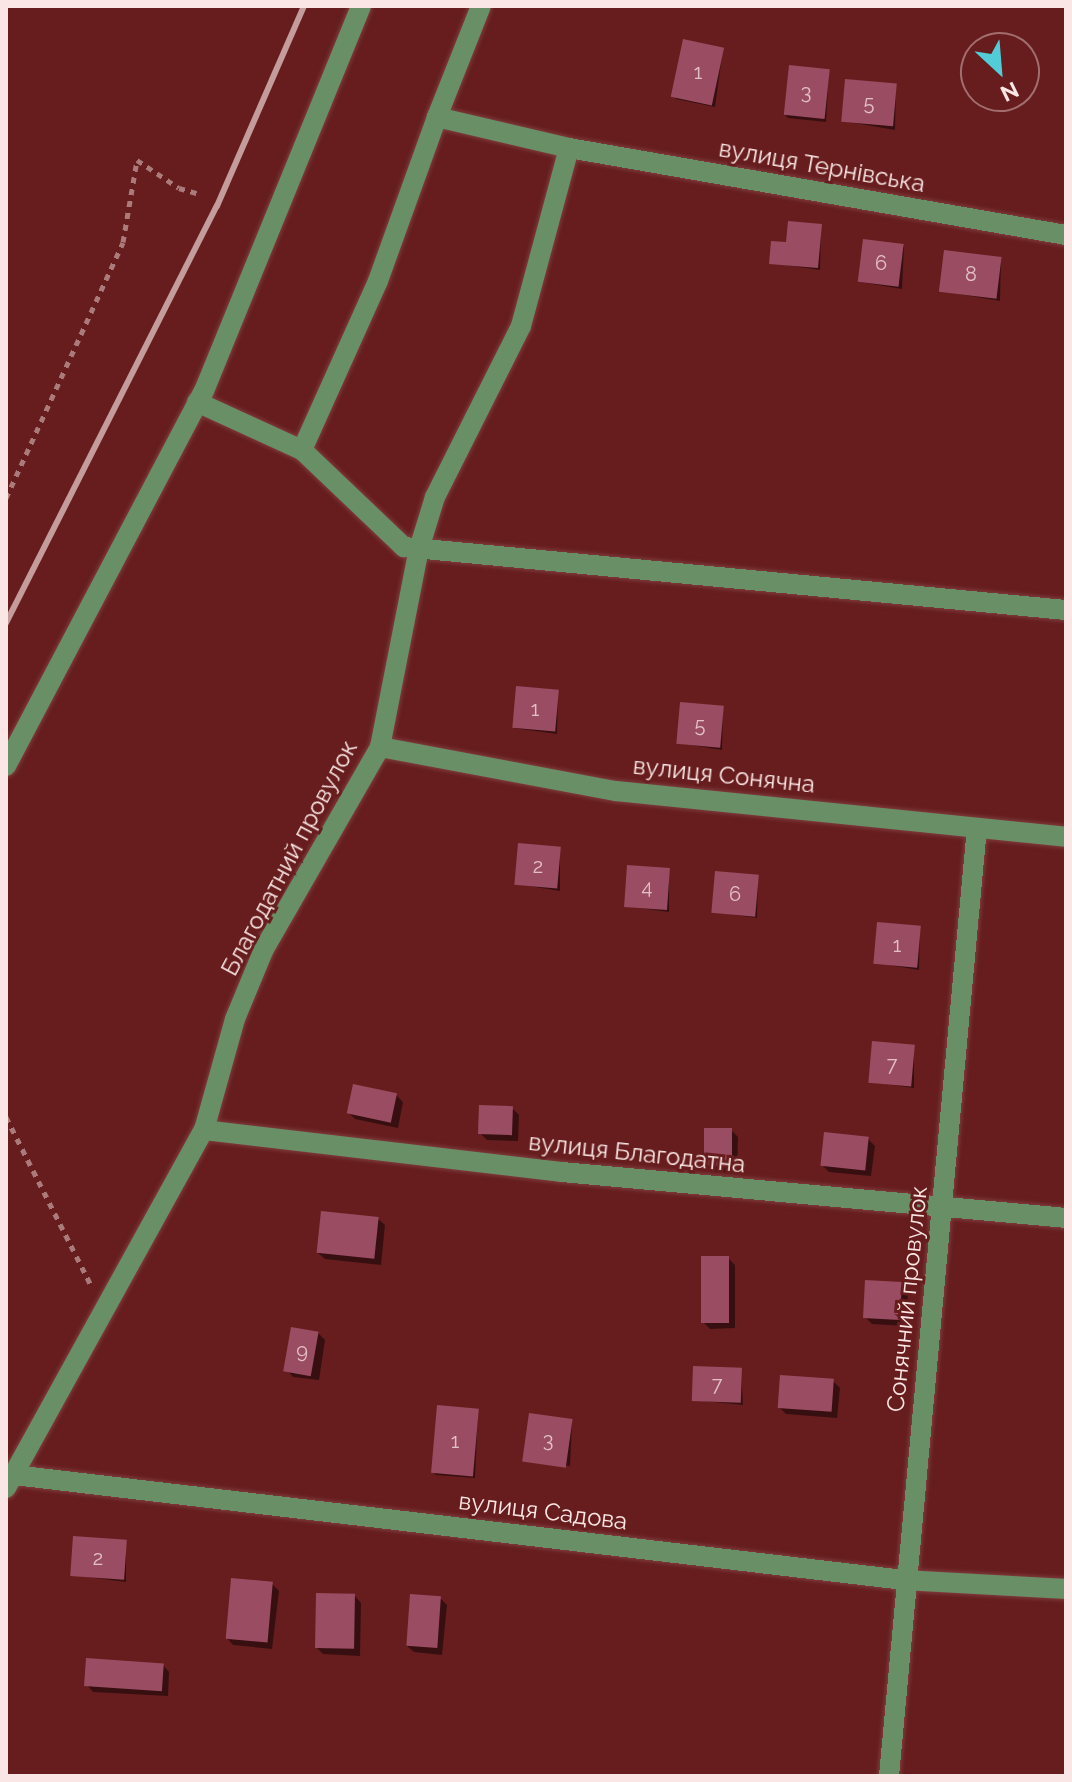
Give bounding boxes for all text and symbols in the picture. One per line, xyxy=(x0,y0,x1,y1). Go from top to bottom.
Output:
north arrow xyxy=(960,32,1040,112)
house number: 1 xyxy=(694,60,702,84)
text: N xyxy=(996,76,1023,107)
house number: 3 xyxy=(801,80,811,104)
house number: 5 xyxy=(864,91,874,115)
street label: вулиця Тернівська xyxy=(716,134,928,198)
house number: 6 xyxy=(875,251,887,275)
house number: 8 xyxy=(965,262,977,286)
house number: 1 xyxy=(531,697,539,721)
house number: 5 xyxy=(695,713,705,737)
street label: Благодатний провулок xyxy=(215,735,363,981)
street label: вулиця Сонячна xyxy=(632,751,816,799)
house number: 2 xyxy=(533,854,543,878)
house number: 4 xyxy=(642,875,652,899)
house number: 6 xyxy=(729,882,741,906)
house number: 1 xyxy=(893,933,901,957)
house number: 7 xyxy=(887,1052,897,1076)
street label: вулиця Благодатна xyxy=(527,1127,747,1179)
street label: Сонячний провулок xyxy=(881,1185,933,1413)
house number: 9 xyxy=(296,1339,308,1363)
house number: 7 xyxy=(712,1372,722,1396)
house number: 3 xyxy=(543,1428,553,1452)
house number: 1 xyxy=(451,1429,459,1453)
street label: вулиця Садова xyxy=(457,1486,629,1536)
house number: 2 xyxy=(93,1546,103,1570)

